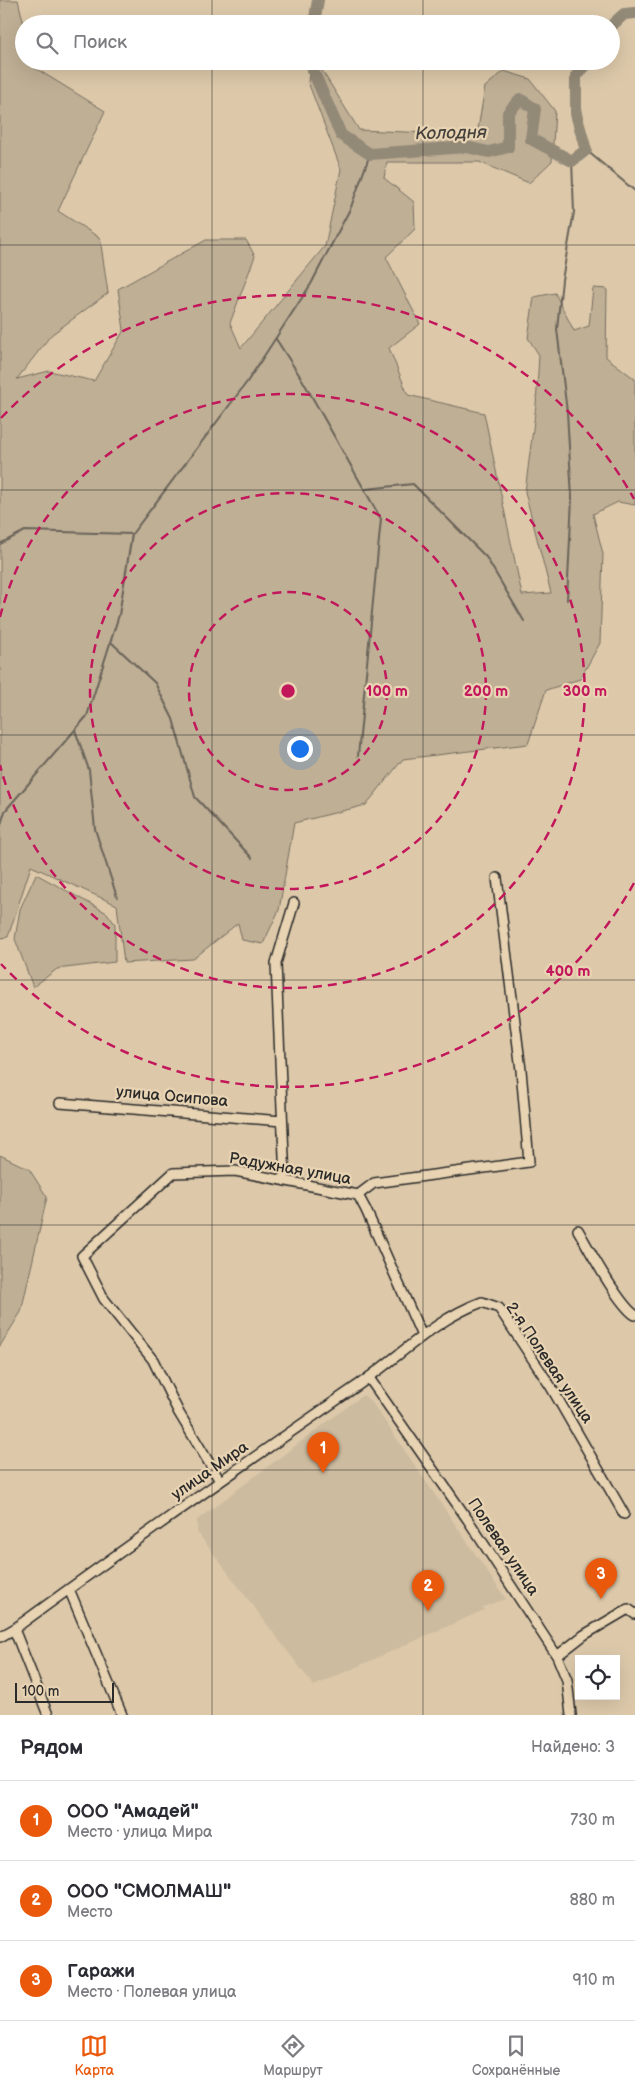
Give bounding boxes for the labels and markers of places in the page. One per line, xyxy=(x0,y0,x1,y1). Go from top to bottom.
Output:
centre of rings xyxy=(279,682,297,700)
pin: 1 xyxy=(307,1432,339,1473)
pin: 3 xyxy=(585,1558,617,1599)
pin: 2 xyxy=(412,1570,444,1611)

